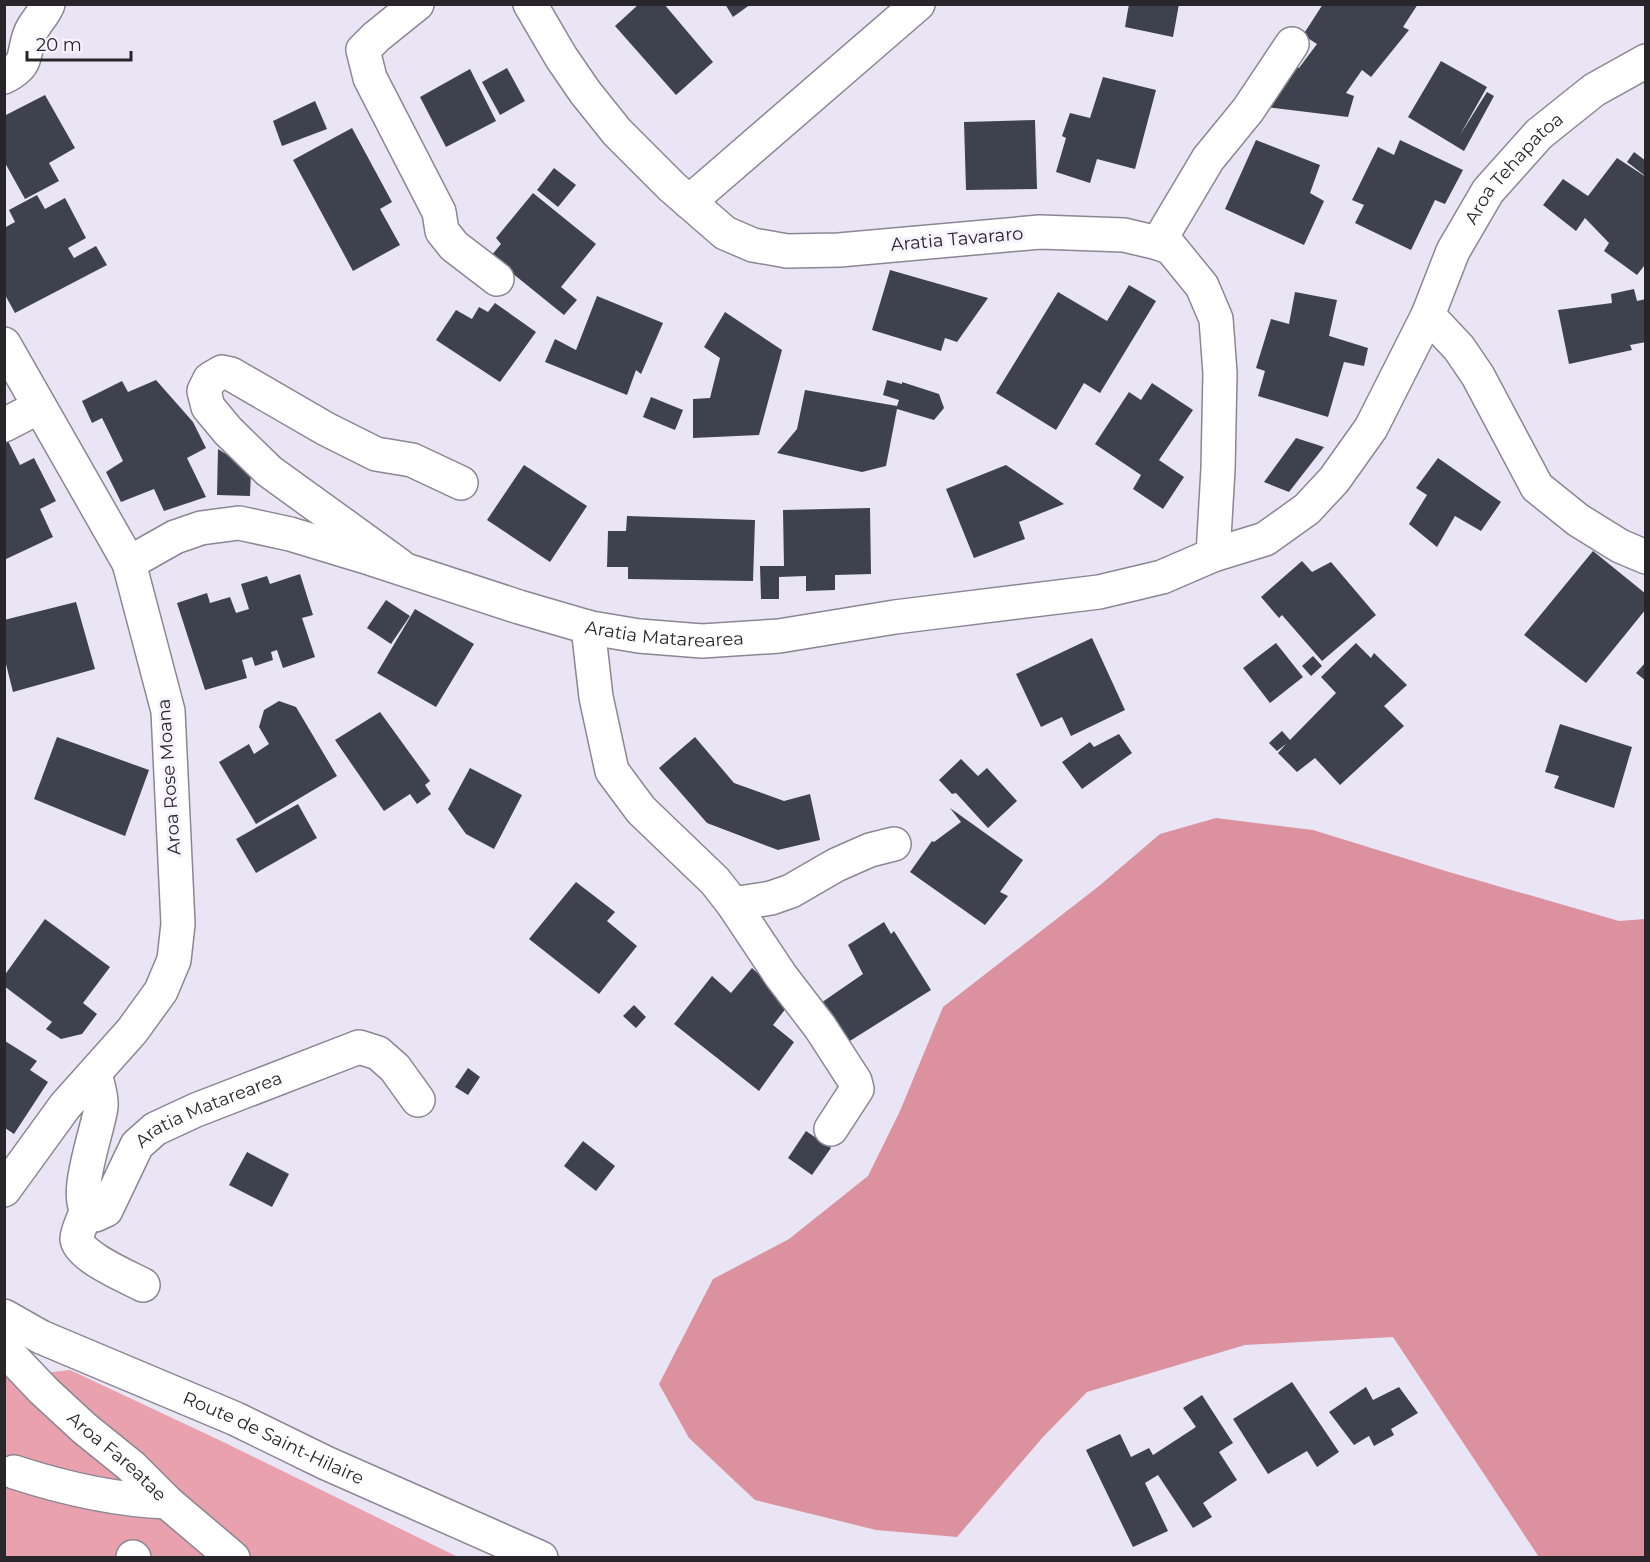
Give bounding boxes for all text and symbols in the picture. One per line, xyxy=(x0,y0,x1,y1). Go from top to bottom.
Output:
scale bar xyxy=(27,24,130,62)
text: 20 m xyxy=(36,34,82,56)
street label: Aroa Tehapatoa xyxy=(1460,108,1568,228)
street label: Aratia Tavararo xyxy=(890,222,1024,256)
street label: Aratia Matarearea xyxy=(583,616,744,652)
street label: Aroa Rose Moana xyxy=(153,698,185,856)
street label: Aratia Matarearea xyxy=(131,1067,285,1152)
street label: Route de Saint-Hilaire xyxy=(179,1387,367,1489)
street label: Aroa Fareatae xyxy=(63,1407,171,1506)

